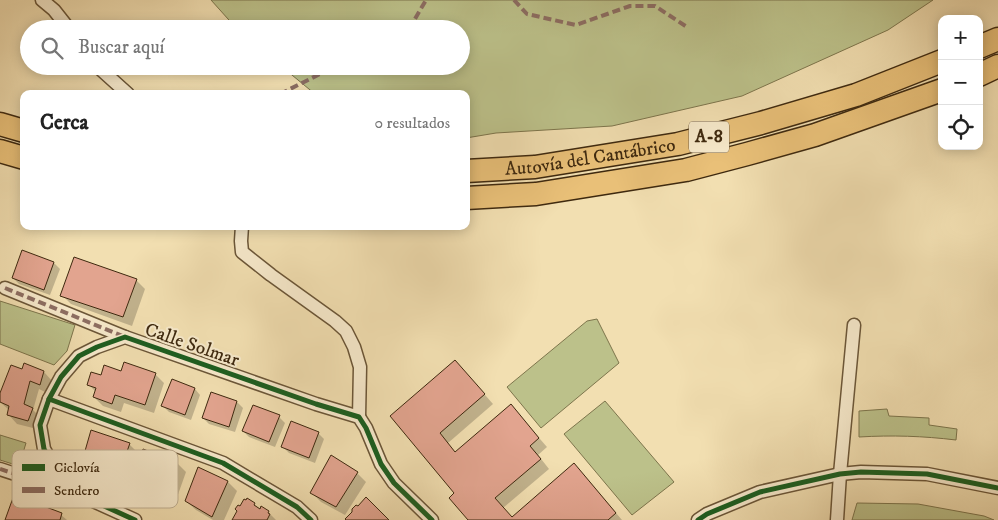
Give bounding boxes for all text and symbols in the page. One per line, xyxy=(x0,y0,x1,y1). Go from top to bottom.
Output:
map controls xyxy=(938,15,983,150)
button: + xyxy=(938,15,983,60)
search box xyxy=(20,20,470,75)
icon: search xyxy=(38,34,66,62)
text: Buscar aquí xyxy=(78,36,164,59)
button: − xyxy=(938,60,983,105)
button: locate xyxy=(938,105,983,150)
text: Cerca xyxy=(40,110,88,136)
text: 0 resultados xyxy=(375,113,450,133)
road number: A-8 xyxy=(689,121,729,152)
street label: Autovía del Cantábrico xyxy=(504,133,677,180)
street label: Calle Solmar xyxy=(142,318,242,372)
legend xyxy=(12,450,178,508)
text: Ciclovía xyxy=(54,459,100,477)
text: Sendero xyxy=(54,482,99,500)

